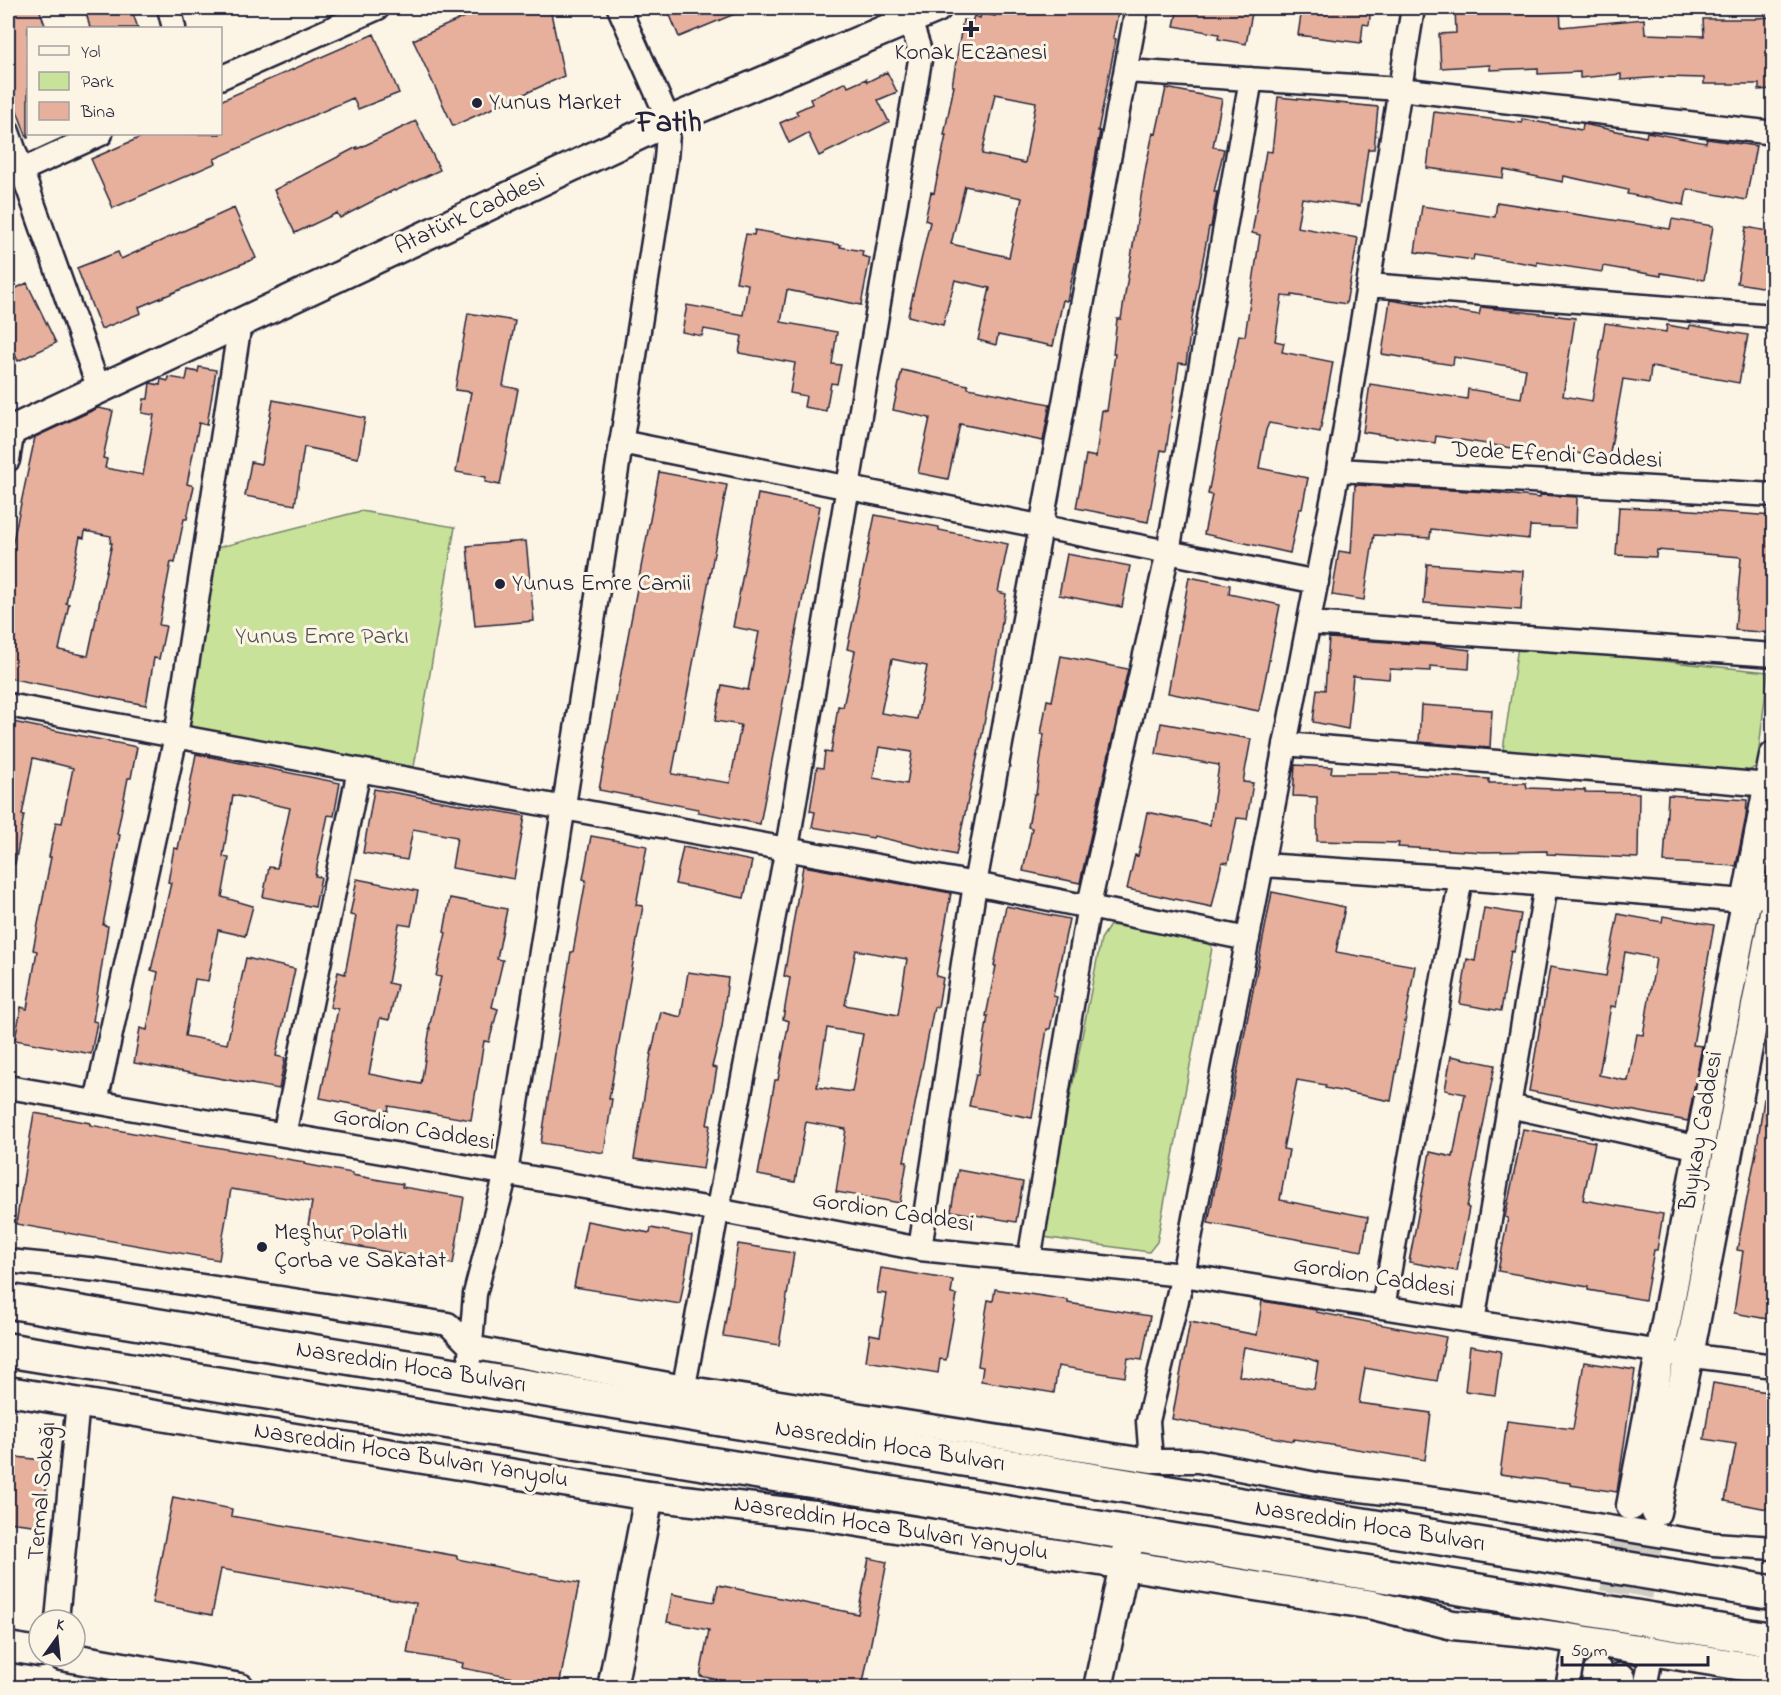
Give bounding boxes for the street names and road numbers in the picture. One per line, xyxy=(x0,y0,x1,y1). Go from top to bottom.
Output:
street label: Atatürk Caddesi xyxy=(389,165,551,265)
street label: Dede Efendi Caddesi xyxy=(1450,433,1663,479)
street label: Bıyıkay Caddesi xyxy=(1671,1049,1734,1215)
street label: Gordion Caddesi xyxy=(330,1099,498,1161)
street label: Gordion Caddesi xyxy=(810,1183,976,1243)
street label: Gordion Caddesi xyxy=(1291,1248,1457,1308)
street label: Nasreddin Hoca Bulvarı xyxy=(293,1333,529,1403)
street label: Nasreddin Hoca Bulvarı xyxy=(772,1412,1008,1482)
street label: Nasreddin Hoca Bulvarı Yanyolu xyxy=(251,1414,571,1499)
street label: Termal Sokağı xyxy=(19,1420,67,1562)
street label: Nasreddin Hoca Bulvarı Yanyolu xyxy=(731,1487,1051,1572)
street label: Nasreddin Hoca Bulvarı xyxy=(1252,1492,1488,1562)

